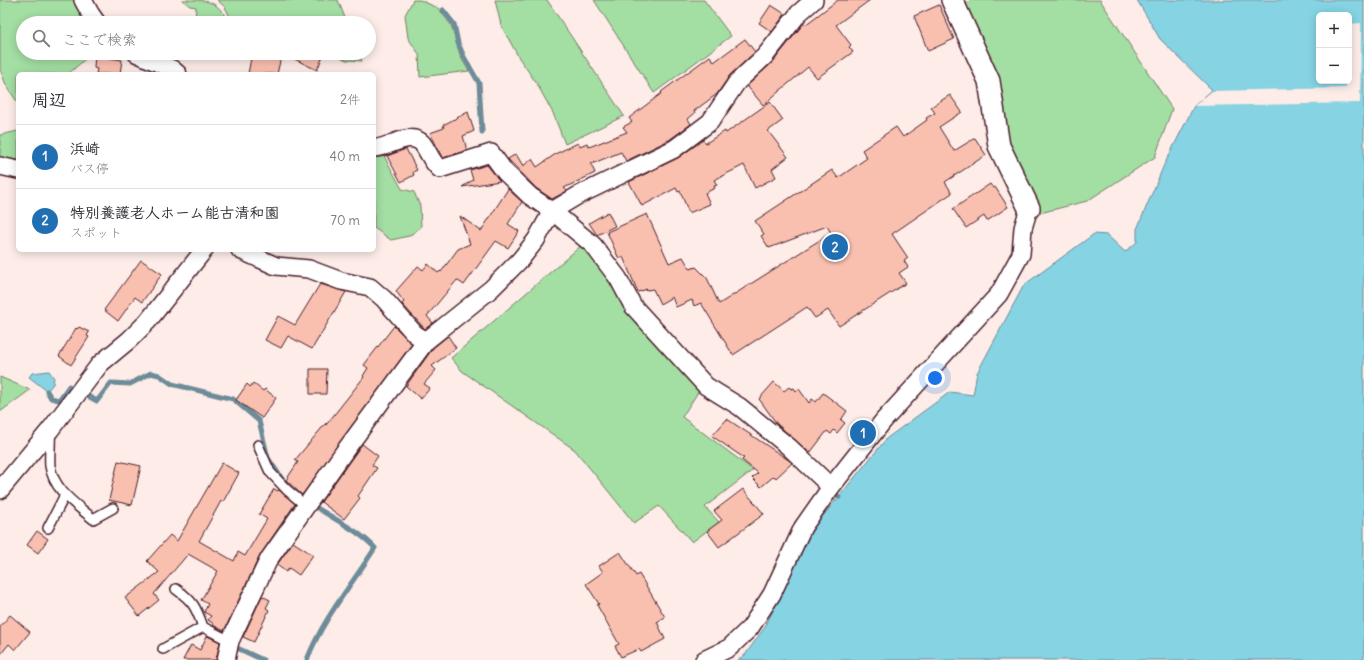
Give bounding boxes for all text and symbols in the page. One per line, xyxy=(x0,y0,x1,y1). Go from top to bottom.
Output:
map controls xyxy=(1316,12,1352,84)
button: + xyxy=(1316,12,1352,48)
search box xyxy=(16,16,376,60)
icon: search xyxy=(30,27,52,49)
text: ここで検索 xyxy=(62,30,137,49)
button: − xyxy=(1316,48,1352,84)
text: 周辺 xyxy=(32,89,66,111)
text: 2件 xyxy=(340,91,360,108)
text: 浜崎 xyxy=(70,139,100,158)
text: 1 xyxy=(42,148,48,165)
text: 40 m xyxy=(329,148,360,165)
text: バス停 xyxy=(70,160,109,177)
text: 特別養護老人ホーム能古清和園 xyxy=(70,203,279,222)
text: 2 xyxy=(41,212,49,229)
text: 70 m xyxy=(331,212,360,229)
text: スポット xyxy=(70,224,122,241)
pin: 2 xyxy=(822,232,848,262)
your location xyxy=(925,368,945,388)
pin: 1 xyxy=(850,418,876,448)

